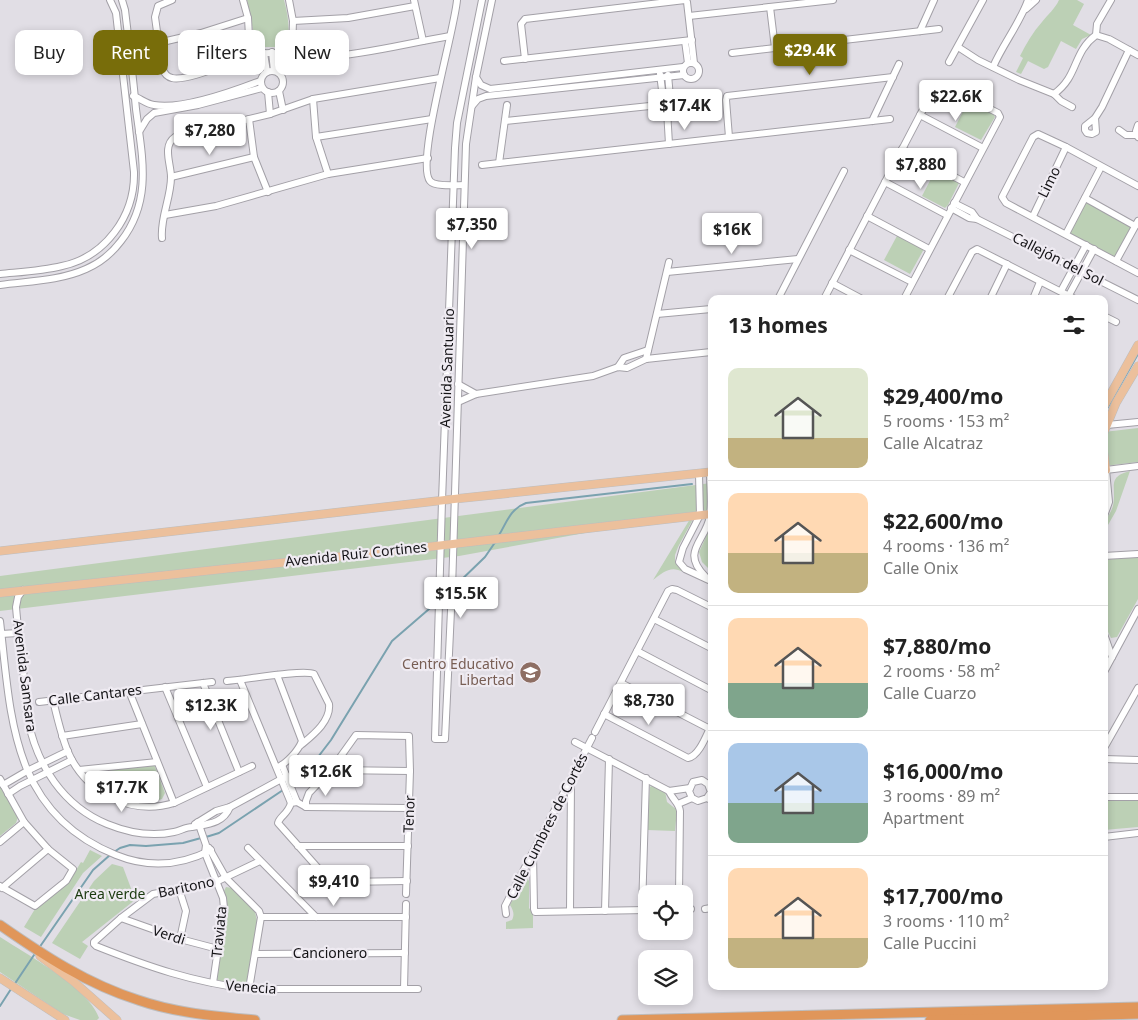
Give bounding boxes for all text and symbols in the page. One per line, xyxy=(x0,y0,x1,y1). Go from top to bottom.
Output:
chip: Buy xyxy=(15,30,83,75)
chip: Rent xyxy=(93,30,168,75)
chip: Filters xyxy=(178,30,265,75)
chip: New xyxy=(275,30,349,75)
pin: $29.4K xyxy=(769,34,851,76)
text: $29.4K xyxy=(784,39,836,61)
pin: $22.6K xyxy=(915,80,997,122)
text: $22.6K xyxy=(930,85,982,107)
pin: $17.4K xyxy=(644,88,726,131)
text: $17.4K xyxy=(659,94,711,116)
pin: $7,280 xyxy=(169,114,251,156)
text: $7,280 xyxy=(185,119,235,141)
pin: $7,880 xyxy=(880,148,962,190)
text: $7,880 xyxy=(896,153,946,175)
street label: Limo xyxy=(1033,163,1064,201)
pin: $7,350 xyxy=(431,208,513,250)
pin: $16K xyxy=(702,212,762,255)
text: $7,350 xyxy=(447,213,497,235)
text: $16K xyxy=(713,218,751,240)
street label: Callejón del Sol xyxy=(1009,227,1107,290)
street label: Avenida Santuario xyxy=(435,308,458,428)
text: 13 homes xyxy=(728,311,828,339)
icon: filters xyxy=(1060,311,1088,339)
text: $29,400/mo xyxy=(883,382,1003,410)
icon: home xyxy=(768,388,828,448)
text: 5 rooms · 153 m² xyxy=(883,410,1009,432)
text: Calle Alcatraz xyxy=(883,432,983,454)
text: $22,600/mo xyxy=(883,507,1003,535)
icon: home xyxy=(768,513,828,573)
text: 4 rooms · 136 m² xyxy=(883,535,1009,557)
street label: Avenida Ruiz Cortines xyxy=(284,537,428,570)
text: Calle Onix xyxy=(883,557,959,579)
pin: $15.5K xyxy=(420,576,502,619)
text: $15.5K xyxy=(435,582,487,604)
street label: Avenida Samsara xyxy=(9,619,42,733)
text: $7,880/mo xyxy=(883,632,991,660)
icon: home xyxy=(768,638,828,698)
place label: Centro Educativo Libertad xyxy=(402,654,514,689)
school or university icon: Centro Educativo Libertad xyxy=(518,660,542,684)
text: 2 rooms · 58 m² xyxy=(883,660,1000,682)
street label: Calle Cantares xyxy=(47,679,143,710)
text: Calle Cuarzo xyxy=(883,682,976,704)
pin: $8,730 xyxy=(608,684,690,726)
pin: $12.3K xyxy=(170,688,252,731)
text: $8,730 xyxy=(624,689,674,711)
text: $12.3K xyxy=(185,694,237,716)
street label: Calle Cumbres de Cortés xyxy=(501,749,592,902)
pin: $12.6K xyxy=(285,754,367,797)
text: $16,000/mo xyxy=(883,757,1003,785)
text: $12.6K xyxy=(300,760,352,782)
icon: home xyxy=(768,763,828,823)
pin: $17.7K xyxy=(81,770,163,813)
text: $17.7K xyxy=(96,776,148,798)
text: 3 rooms · 89 m² xyxy=(883,785,1000,807)
street label: Tenor xyxy=(398,795,419,833)
text: Apartment xyxy=(883,807,964,829)
pin: $9,410 xyxy=(293,864,375,907)
text: $9,410 xyxy=(309,870,359,892)
street label: Baritono xyxy=(156,871,216,902)
text: $17,700/mo xyxy=(883,882,1003,910)
park label: Area verde xyxy=(75,884,146,903)
map controls xyxy=(638,885,693,1005)
button: locate xyxy=(638,885,693,940)
icon: home xyxy=(768,888,828,948)
street label: Traviata xyxy=(206,905,231,959)
text: 3 rooms · 110 m² xyxy=(883,910,1009,932)
street label: Verdi xyxy=(150,920,188,949)
text: Calle Puccini xyxy=(883,932,977,954)
street label: Cancionero xyxy=(293,943,367,962)
button: layers xyxy=(638,950,693,1005)
street label: Venecia xyxy=(225,975,277,998)

